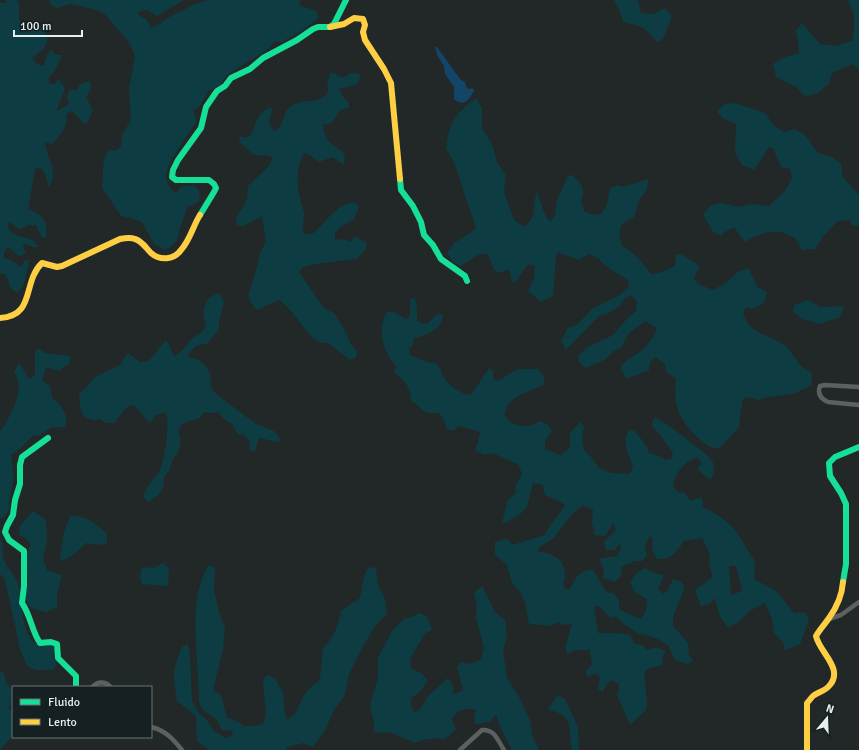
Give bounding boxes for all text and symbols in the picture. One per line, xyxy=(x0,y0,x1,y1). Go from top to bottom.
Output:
scale bar xyxy=(14,12,82,38)
text: 100 m xyxy=(20,19,52,34)
legend xyxy=(12,686,152,738)
text: Fluido xyxy=(48,695,80,710)
north arrow xyxy=(807,698,847,738)
text: N xyxy=(824,702,836,716)
text: Lento xyxy=(48,715,77,730)

